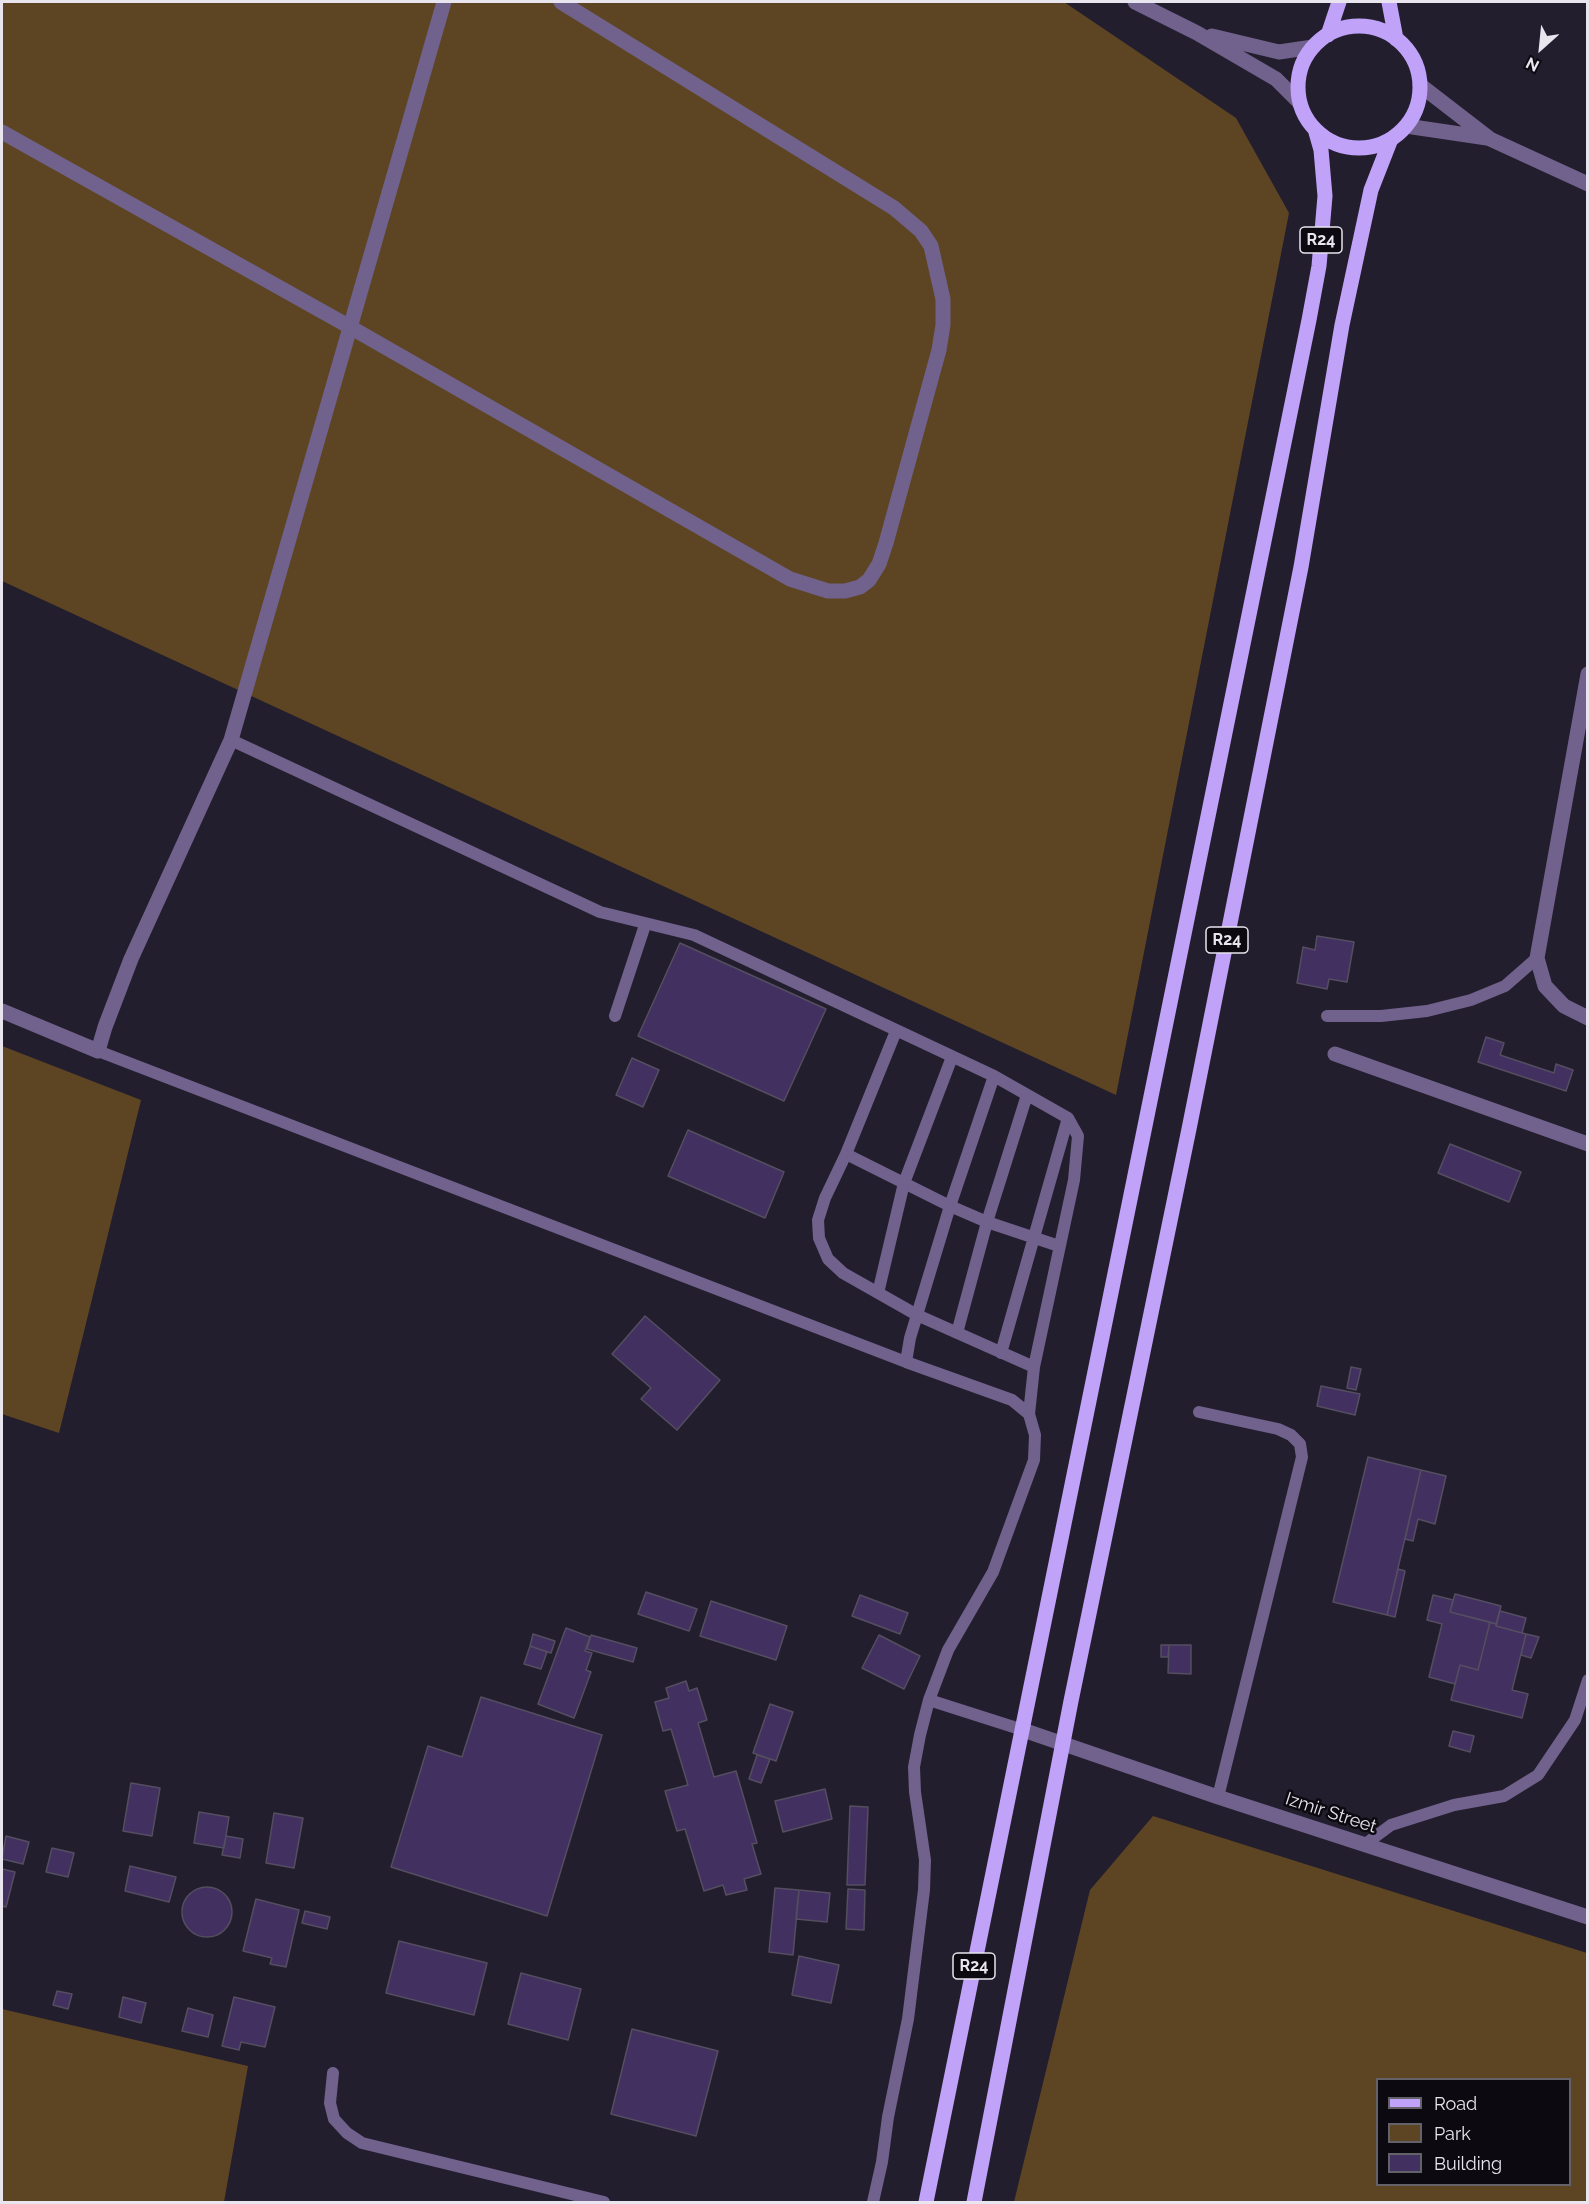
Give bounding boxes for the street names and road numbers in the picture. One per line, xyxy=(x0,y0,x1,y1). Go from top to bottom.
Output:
road number: R24 xyxy=(1300,227,1342,253)
road number: R24 xyxy=(1206,927,1248,953)
street label: Izmir Street xyxy=(1283,1788,1379,1838)
road number: R24 xyxy=(953,1953,995,1979)

